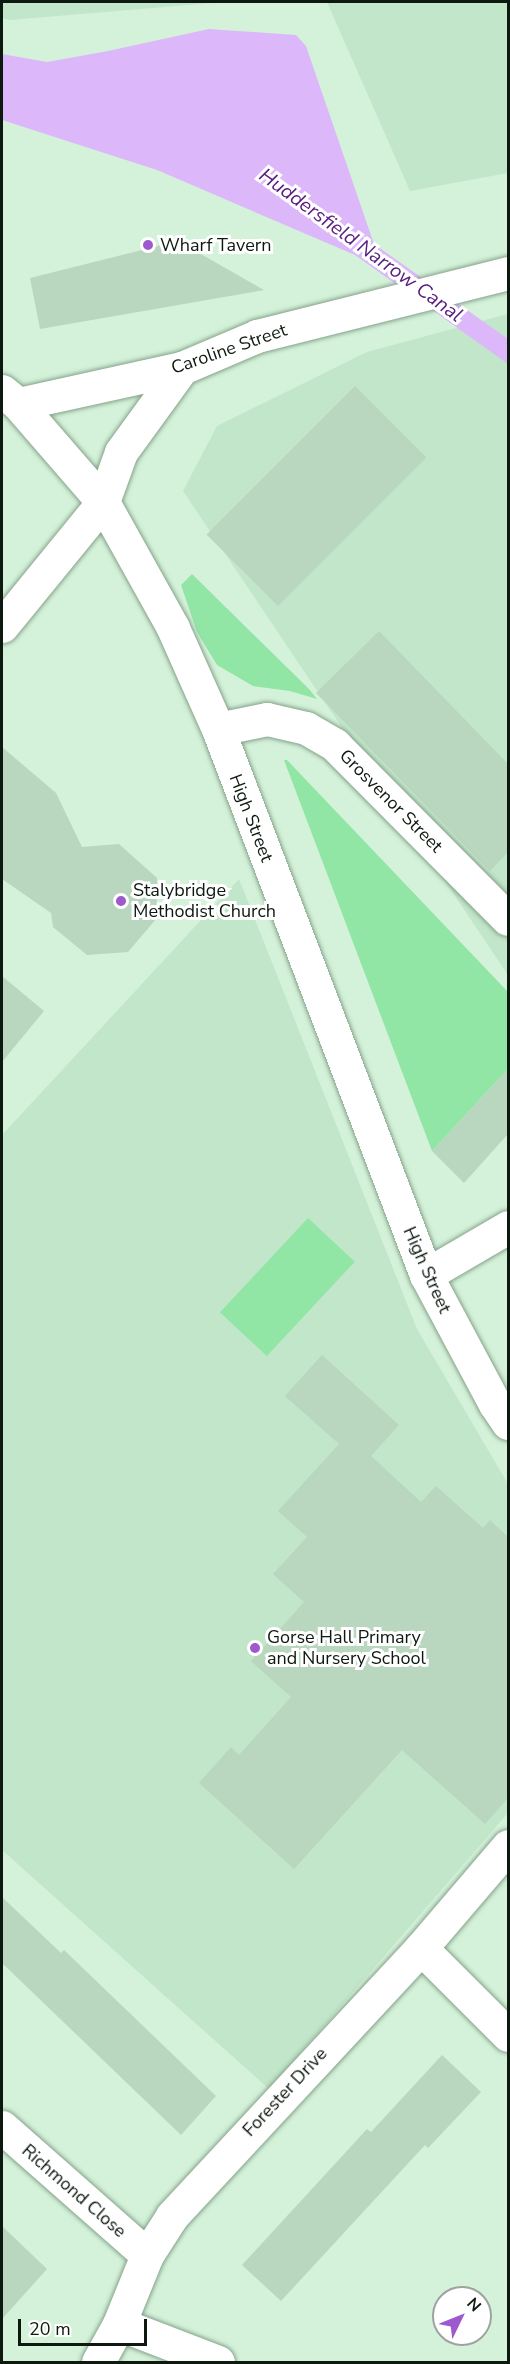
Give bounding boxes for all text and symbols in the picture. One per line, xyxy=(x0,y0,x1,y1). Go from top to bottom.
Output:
water label: Huddersfield Narrow Canal xyxy=(255,163,467,327)
place label: Wharf Tavern xyxy=(160,234,271,256)
marker: Wharf Tavern xyxy=(141,238,155,252)
street label: Caroline Street xyxy=(168,319,290,379)
street label: Grosvenor Street xyxy=(335,745,447,857)
street label: High Street xyxy=(224,771,278,865)
place label: Stalybridge Methodist Church xyxy=(133,880,276,922)
marker: Stalybridge Methodist Church xyxy=(114,894,128,908)
street label: High Street xyxy=(398,1223,456,1317)
place label: Gorse Hall Primary and Nursery School xyxy=(267,1627,426,1670)
marker: Gorse Hall Primary and Nursery School xyxy=(248,1641,262,1655)
street label: Forester Drive xyxy=(238,2043,332,2141)
street label: Richmond Close xyxy=(17,2140,131,2242)
north arrow xyxy=(432,2286,492,2346)
text: N xyxy=(462,2293,486,2317)
scale bar xyxy=(21,2307,150,2345)
text: 20 m xyxy=(29,2317,71,2341)

